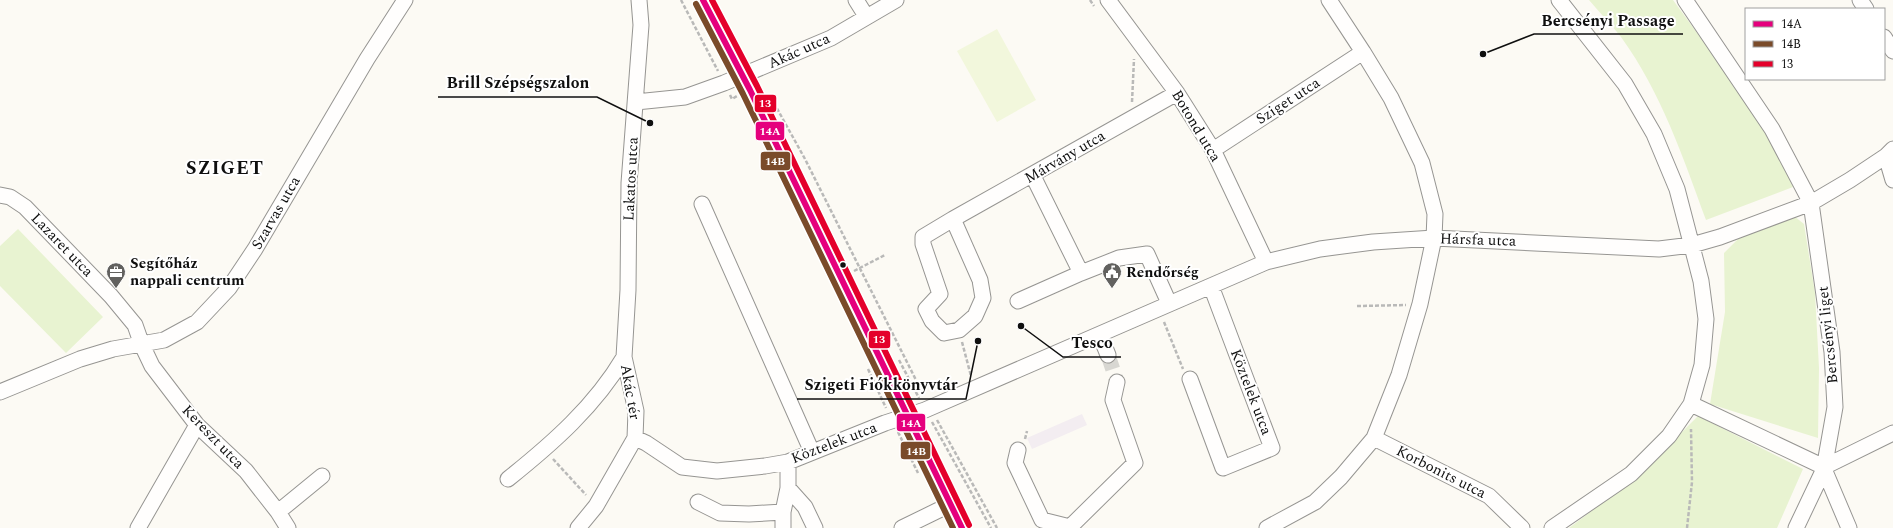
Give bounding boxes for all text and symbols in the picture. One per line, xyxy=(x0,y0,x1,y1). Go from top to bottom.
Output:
callout: Bercsényi Passage xyxy=(1534,6,1683,34)
legend xyxy=(1745,8,1885,80)
text: Bercsényi Passage xyxy=(1541,9,1675,33)
text: 14A xyxy=(1781,15,1802,34)
street label: Akác utca xyxy=(764,27,834,75)
text: 14B xyxy=(1781,35,1801,54)
text: 13 xyxy=(1781,55,1793,74)
callout: Brill Szépségszalon xyxy=(438,69,597,97)
text: Brill Szépségszalon xyxy=(447,71,590,95)
street label: Sziget utca xyxy=(1251,71,1325,130)
street label: Botond utca xyxy=(1165,86,1227,167)
line badge: 13 xyxy=(754,94,777,113)
text: 13 xyxy=(759,95,771,112)
line badge: 14A xyxy=(755,121,785,141)
text: 14A xyxy=(760,123,781,140)
street label: Márvány utca xyxy=(1020,124,1110,189)
street label: Lakatos utca xyxy=(617,136,645,222)
line badge: 14B xyxy=(760,151,791,171)
text: 14B xyxy=(765,153,785,170)
district label: SZIGET xyxy=(186,154,264,183)
street label: Szarvas utca xyxy=(246,171,307,254)
street label: Lazaret utca xyxy=(25,208,99,283)
street label: Hársfa utca xyxy=(1439,227,1517,253)
place label: Segítőház nappali centrum xyxy=(130,252,245,292)
unlabelled marker xyxy=(838,260,848,270)
office icon: Segítőház nappali centrum xyxy=(105,261,127,289)
public building icon: Rendőrség xyxy=(1101,261,1123,289)
place label: Rendőrség xyxy=(1126,261,1199,284)
street label: Bercsényi liget xyxy=(1811,285,1845,385)
callout: Tesco xyxy=(1063,329,1121,357)
line badge: 13 xyxy=(868,330,891,349)
text: 13 xyxy=(873,331,885,348)
text: Tesco xyxy=(1071,331,1113,355)
street label: Köztelek utca xyxy=(1224,346,1278,439)
street label: Akác tér xyxy=(614,362,646,422)
callout: Szigeti Fiókkönyvtár xyxy=(797,371,966,399)
text: Szigeti Fiókkönyvtár xyxy=(804,373,958,397)
street label: Kereszt utca xyxy=(176,400,250,475)
line badge: 14A xyxy=(896,413,926,432)
text: 14A xyxy=(901,415,922,432)
street label: Köztelek utca xyxy=(788,416,881,470)
street label: Korbonits utca xyxy=(1392,439,1491,505)
line badge: 14B xyxy=(900,441,931,460)
text: 14B xyxy=(906,443,926,460)

